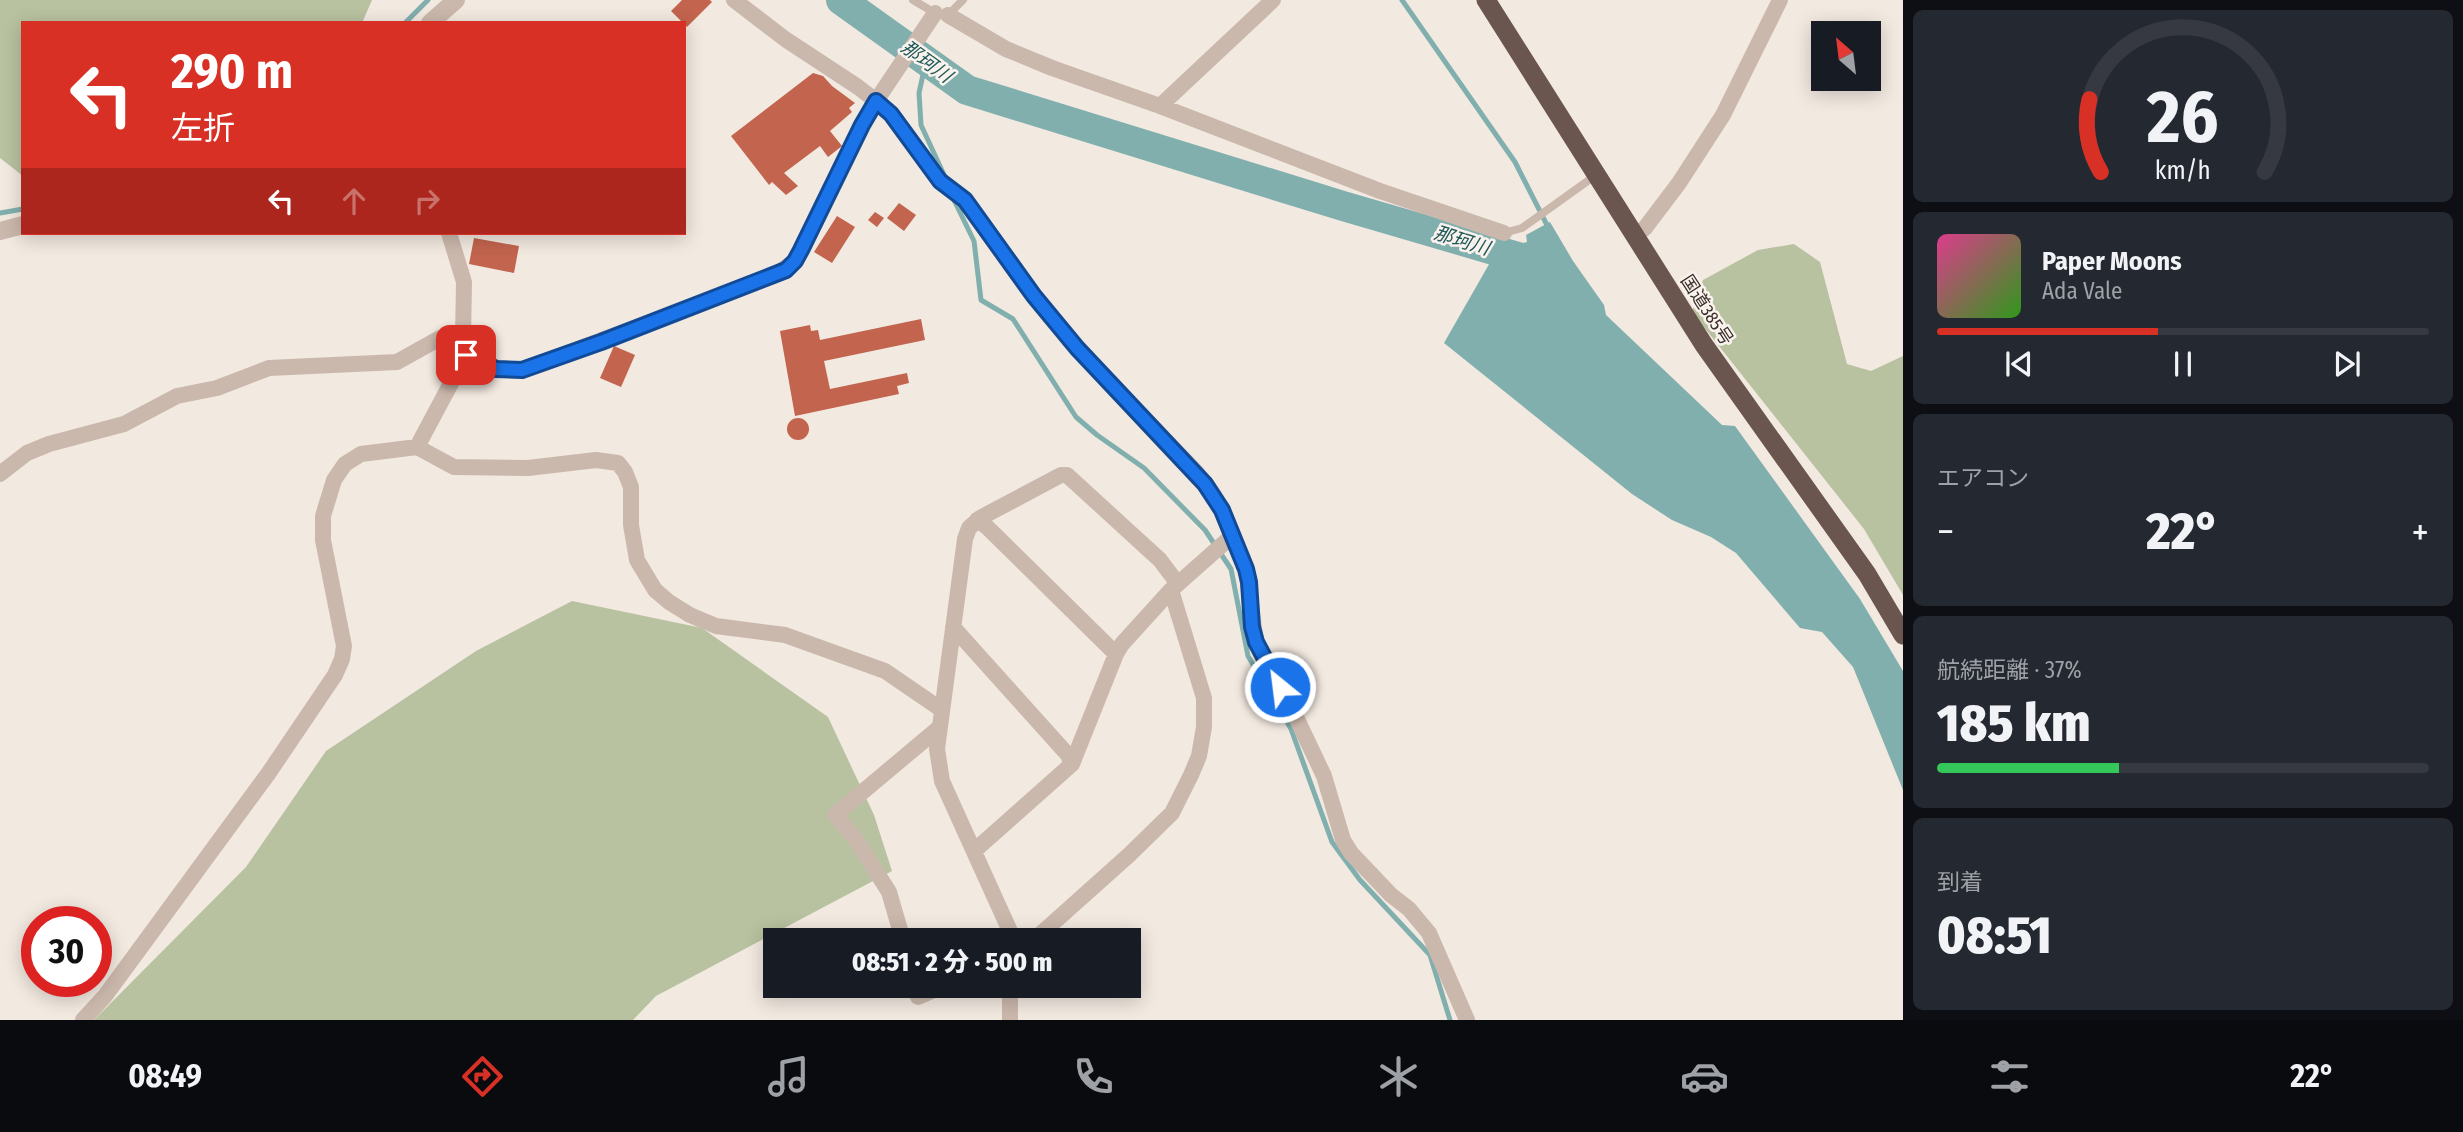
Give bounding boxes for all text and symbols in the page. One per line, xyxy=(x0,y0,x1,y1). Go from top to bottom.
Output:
north arrow xyxy=(1811,21,1881,91)
map controls xyxy=(1811,21,1881,91)
water label: 那珂川 xyxy=(897,35,958,89)
text: 290 m xyxy=(171,42,293,101)
icon: left xyxy=(56,49,147,140)
text: 26 xyxy=(2146,74,2219,161)
text: 左折 xyxy=(171,109,235,147)
text: km/h xyxy=(2155,156,2211,186)
icon: left xyxy=(262,182,300,220)
icon: ahead xyxy=(335,182,373,220)
icon: right xyxy=(408,182,446,220)
water label: 那珂川 xyxy=(1431,221,1494,260)
text: Paper Moons xyxy=(2042,246,2182,277)
street label: 国道385号 xyxy=(1676,271,1738,349)
text: Ada Vale xyxy=(2042,277,2122,305)
pin xyxy=(436,325,496,385)
icon: arrive xyxy=(447,336,485,374)
icon: previous xyxy=(2000,345,2038,383)
icon: pause xyxy=(2164,345,2202,383)
icon: next xyxy=(2328,345,2366,383)
text: エアコン xyxy=(1937,464,2029,492)
text: 22° xyxy=(2146,500,2220,563)
text: − xyxy=(1937,509,1954,555)
text: + xyxy=(2412,509,2429,555)
position arrow xyxy=(1243,650,1317,724)
text: 航続距離 · 37% xyxy=(1937,656,2082,684)
text: 185 km xyxy=(1937,692,2091,755)
text: 到着 xyxy=(1937,868,1983,896)
text: 08:51 xyxy=(1937,904,2052,967)
speed limit sign: 30 xyxy=(21,906,112,997)
text: 08:51 · 2 分 · 500 m xyxy=(852,947,1052,978)
icon: directions xyxy=(458,1052,507,1101)
icon: music xyxy=(764,1052,813,1101)
icon: phone xyxy=(1069,1052,1118,1101)
icon: climate xyxy=(1374,1052,1423,1101)
icon: car xyxy=(1680,1052,1729,1101)
icon: filters xyxy=(1985,1052,2034,1101)
text: 08:49 xyxy=(128,1057,202,1095)
text: 22° xyxy=(2290,1057,2335,1095)

